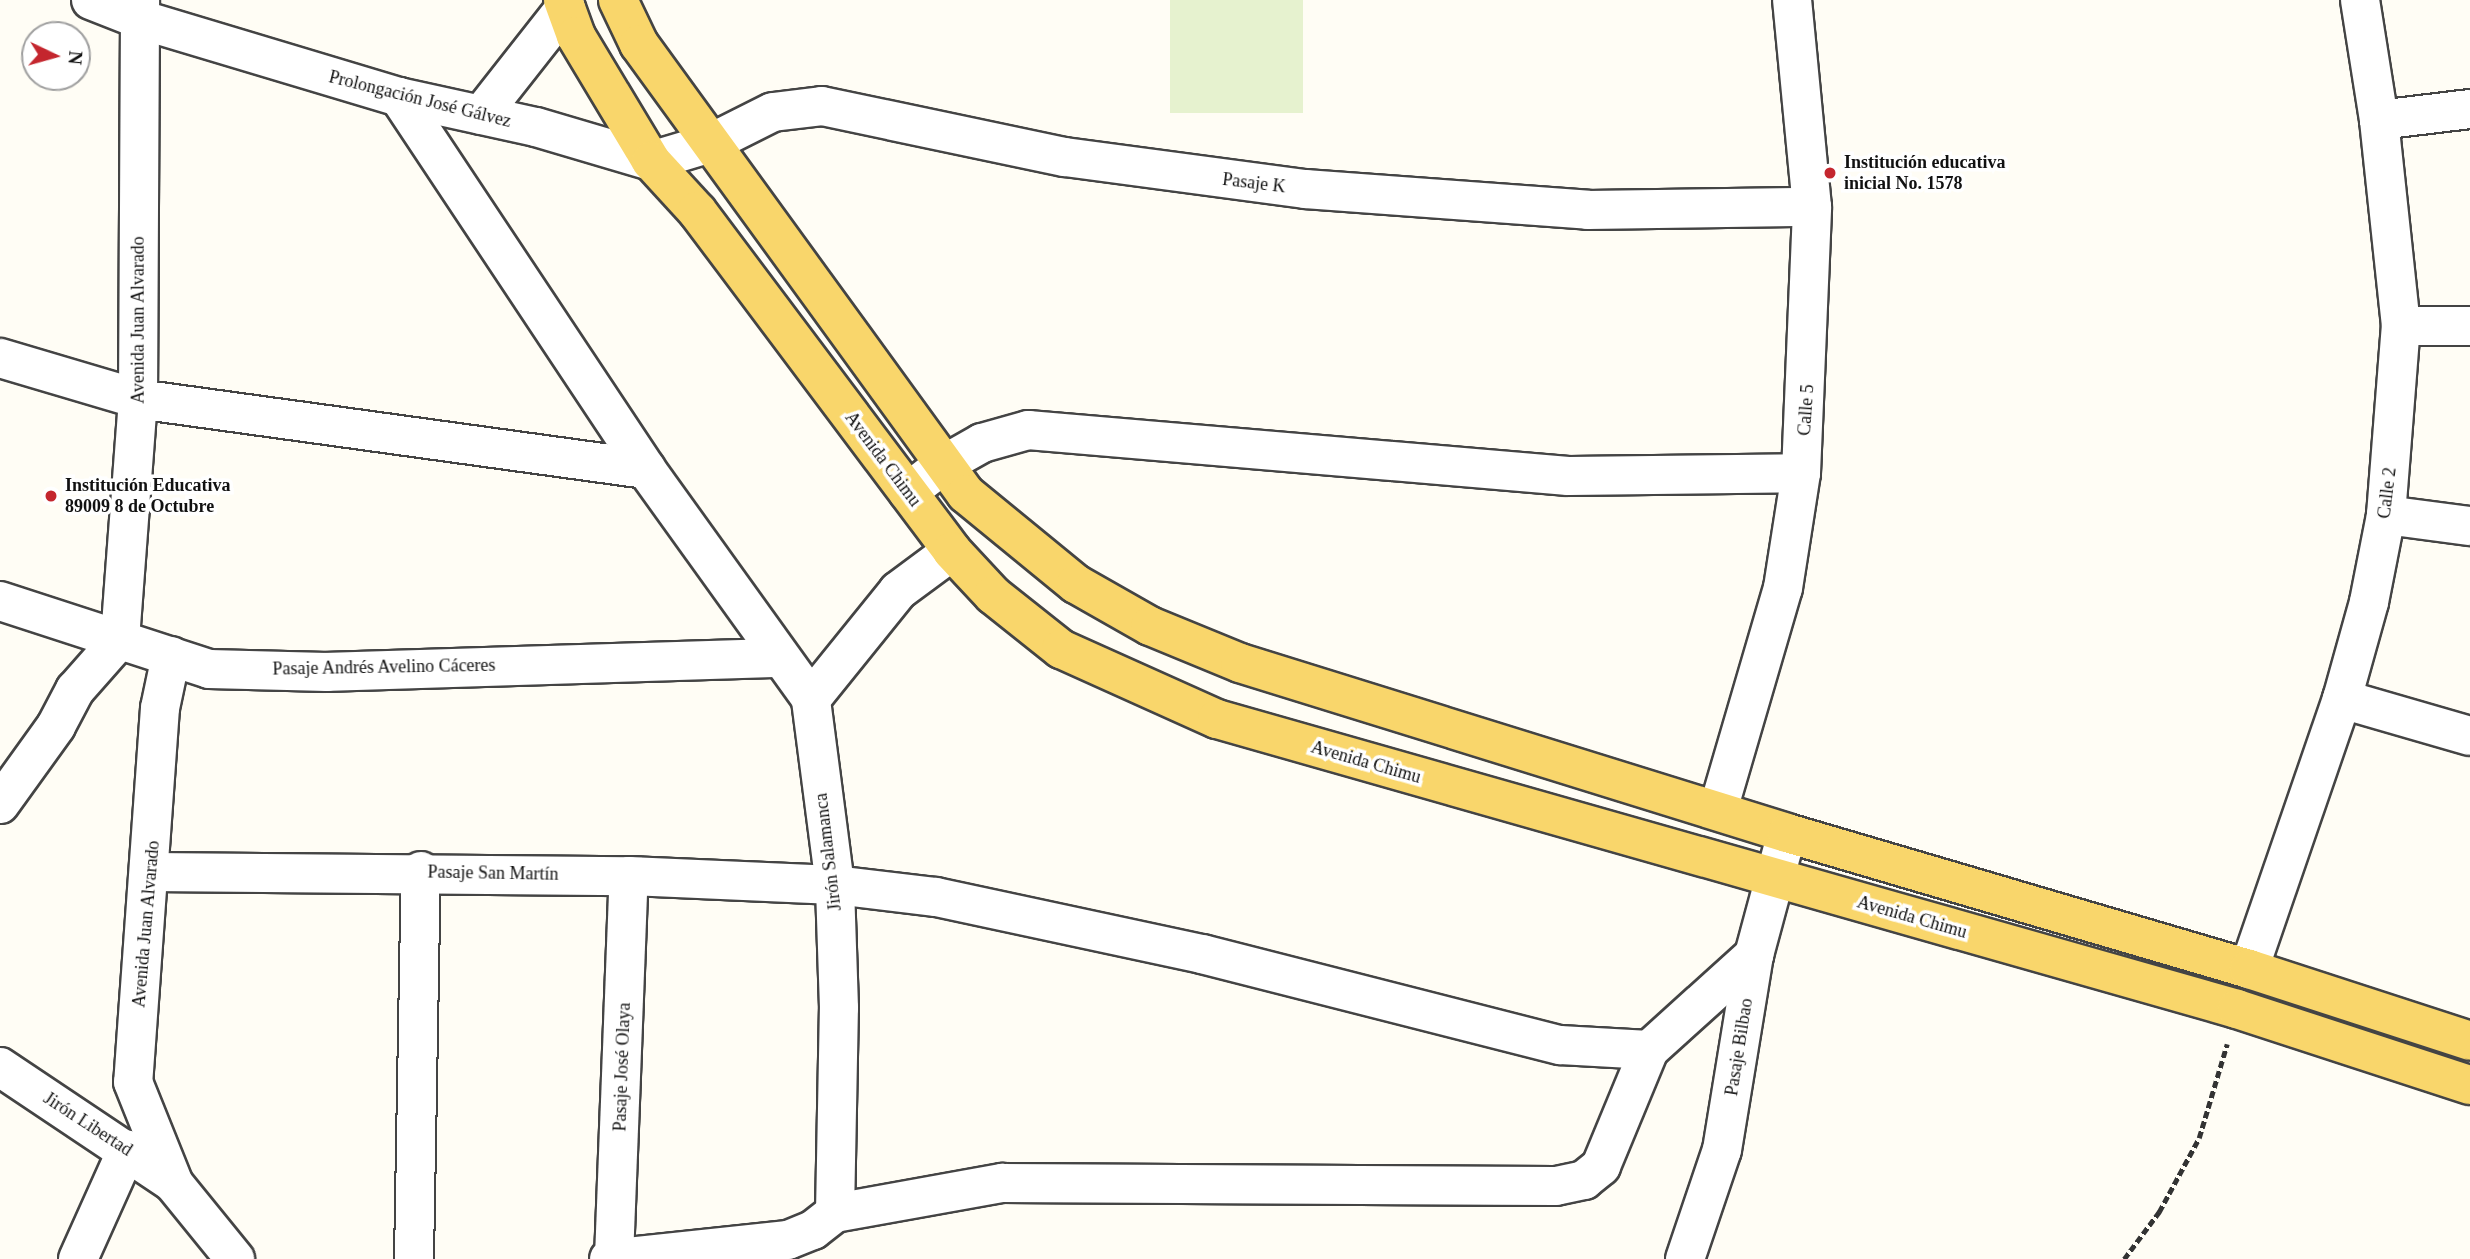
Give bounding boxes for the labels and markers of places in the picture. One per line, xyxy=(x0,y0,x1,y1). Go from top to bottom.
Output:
place label: Institución educativa inicial No. 1578 xyxy=(1844,152,2006,194)
marker: Institución educativa inicial No. 1578 xyxy=(1822,165,1838,181)
place label: Institución Educativa 89009 8 de Octubre xyxy=(65,475,231,518)
marker: Institución Educativa 89009 8 de Octubre xyxy=(43,488,59,504)

